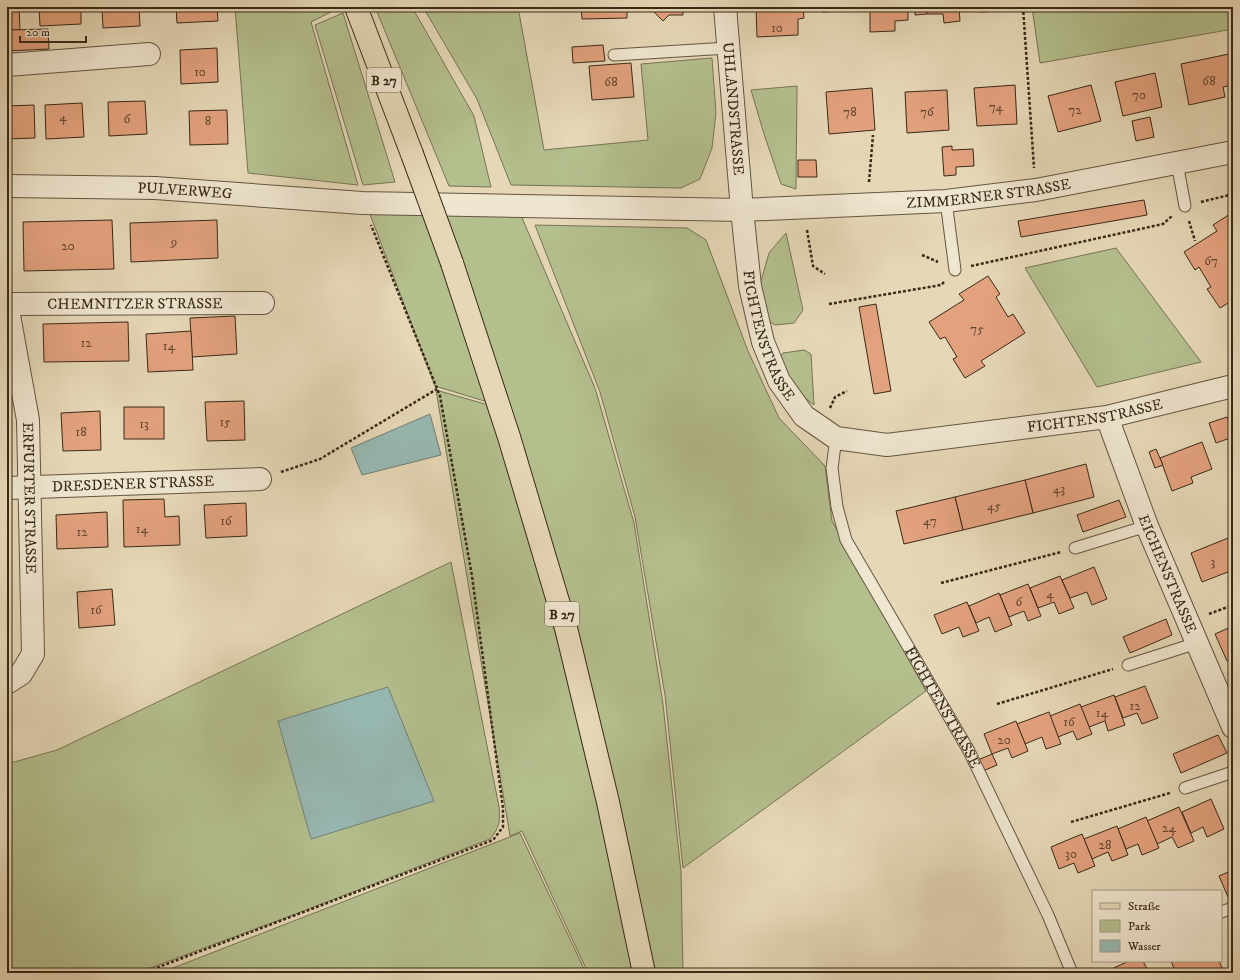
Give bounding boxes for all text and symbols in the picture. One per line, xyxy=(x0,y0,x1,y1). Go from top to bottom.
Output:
scale bar xyxy=(20,18,86,44)
house number: 10 xyxy=(771,20,783,36)
text: 20 m xyxy=(26,25,50,40)
street label: UHLANDSTRASSE xyxy=(718,41,748,176)
house number: 10 xyxy=(194,64,206,80)
road number: B 27 xyxy=(367,68,401,92)
house number: 68 xyxy=(1202,73,1216,89)
house number: 68 xyxy=(604,74,618,90)
house number: 70 xyxy=(1132,87,1146,103)
house number: 74 xyxy=(989,99,1004,115)
house number: 72 xyxy=(1068,102,1082,118)
house number: 78 xyxy=(843,104,857,120)
house number: 76 xyxy=(920,104,935,120)
house number: 4 xyxy=(59,109,67,125)
house number: 6 xyxy=(124,111,132,127)
house number: 8 xyxy=(205,113,211,129)
street label: ZIMMERNER STRASSE xyxy=(906,174,1073,213)
street label: PULVERWEG xyxy=(137,179,233,204)
house number: 9 xyxy=(170,234,177,250)
house number: 20 xyxy=(61,238,75,254)
house number: 67 xyxy=(1204,253,1218,269)
street label: FICHTENSTRASSE xyxy=(738,269,799,405)
street label: CHEMNITZER STRASSE xyxy=(47,294,223,314)
house number: 75 xyxy=(970,321,984,337)
house number: 12 xyxy=(80,335,92,351)
house number: 14 xyxy=(163,338,176,354)
street label: FICHTENSTRASSE xyxy=(1026,395,1165,437)
house number: 15 xyxy=(219,414,231,430)
house number: 13 xyxy=(139,416,149,432)
street label: ERFURTER STRASSE xyxy=(18,422,40,575)
house number: 18 xyxy=(75,424,87,440)
street label: DRESDENER STRASSE xyxy=(51,472,215,496)
house number: 43 xyxy=(1053,481,1065,497)
house number: 45 xyxy=(987,498,1001,514)
street label: EICHENSTRASSE xyxy=(1134,512,1201,636)
house number: 16 xyxy=(220,513,233,529)
house number: 47 xyxy=(923,513,937,529)
house number: 14 xyxy=(136,521,149,537)
house number: 12 xyxy=(76,524,88,540)
house number: 3 xyxy=(1211,554,1216,570)
house number: 4 xyxy=(1046,586,1054,602)
house number: 6 xyxy=(1016,594,1024,610)
house number: 16 xyxy=(90,602,103,618)
road number: B 27 xyxy=(545,602,579,626)
street label: FICHTENSTRASSE xyxy=(900,643,985,772)
house number: 12 xyxy=(1129,698,1141,714)
house number: 14 xyxy=(1096,705,1109,721)
house number: 16 xyxy=(1063,714,1076,730)
house number: 20 xyxy=(997,732,1011,748)
house number: 24 xyxy=(1162,820,1176,836)
house number: 28 xyxy=(1099,837,1111,853)
house number: 30 xyxy=(1065,846,1077,862)
legend xyxy=(1092,890,1222,962)
text: Straße xyxy=(1128,899,1160,914)
text: Park xyxy=(1128,919,1150,934)
text: Wasser xyxy=(1127,939,1161,954)

